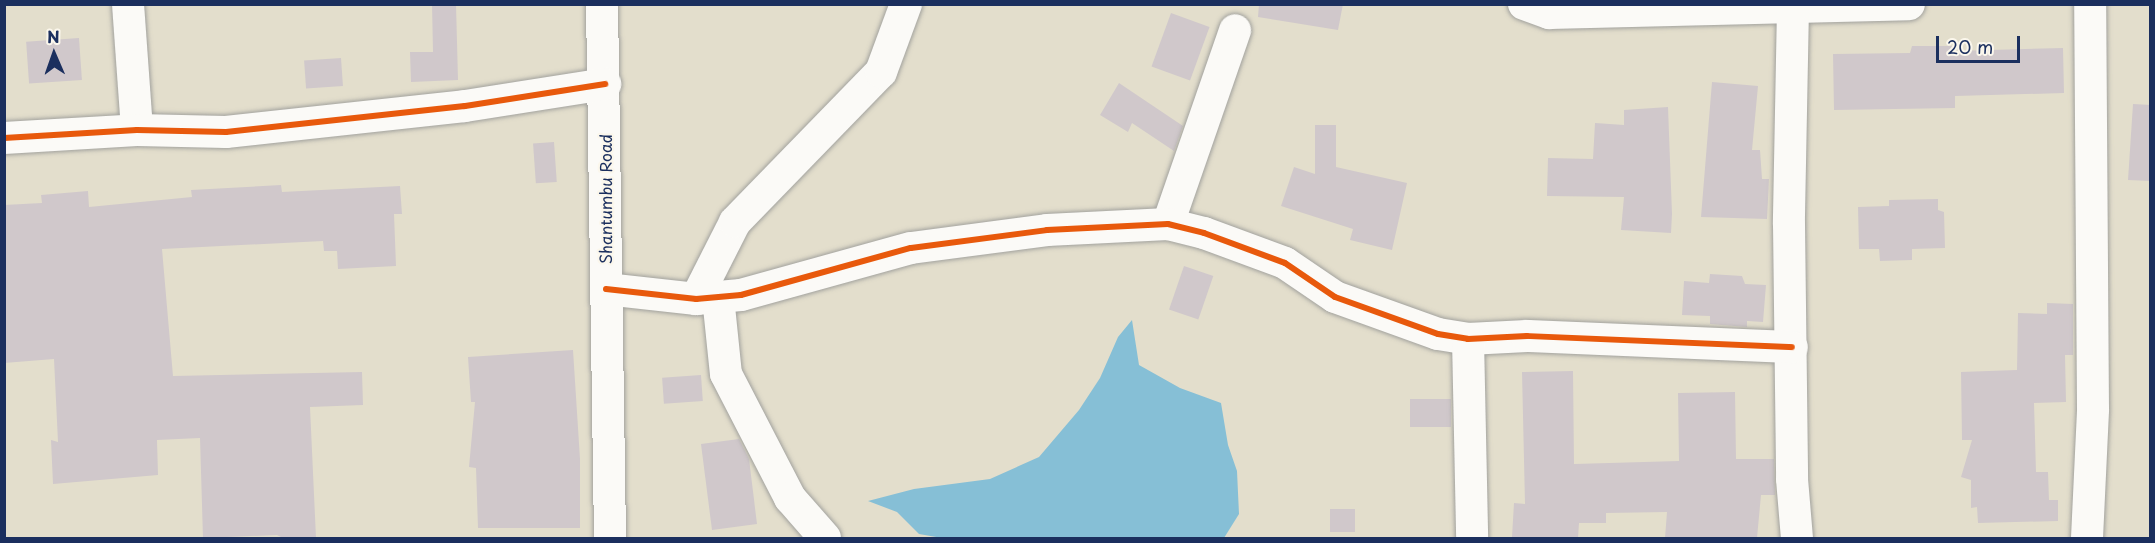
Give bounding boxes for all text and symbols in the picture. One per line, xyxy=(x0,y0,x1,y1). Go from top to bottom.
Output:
north arrow xyxy=(24,24,84,84)
text: N xyxy=(47,24,60,48)
scale bar xyxy=(1939,24,2023,62)
text: 20 m xyxy=(1947,33,1993,60)
street label: Shantumbu Road xyxy=(595,134,615,264)

